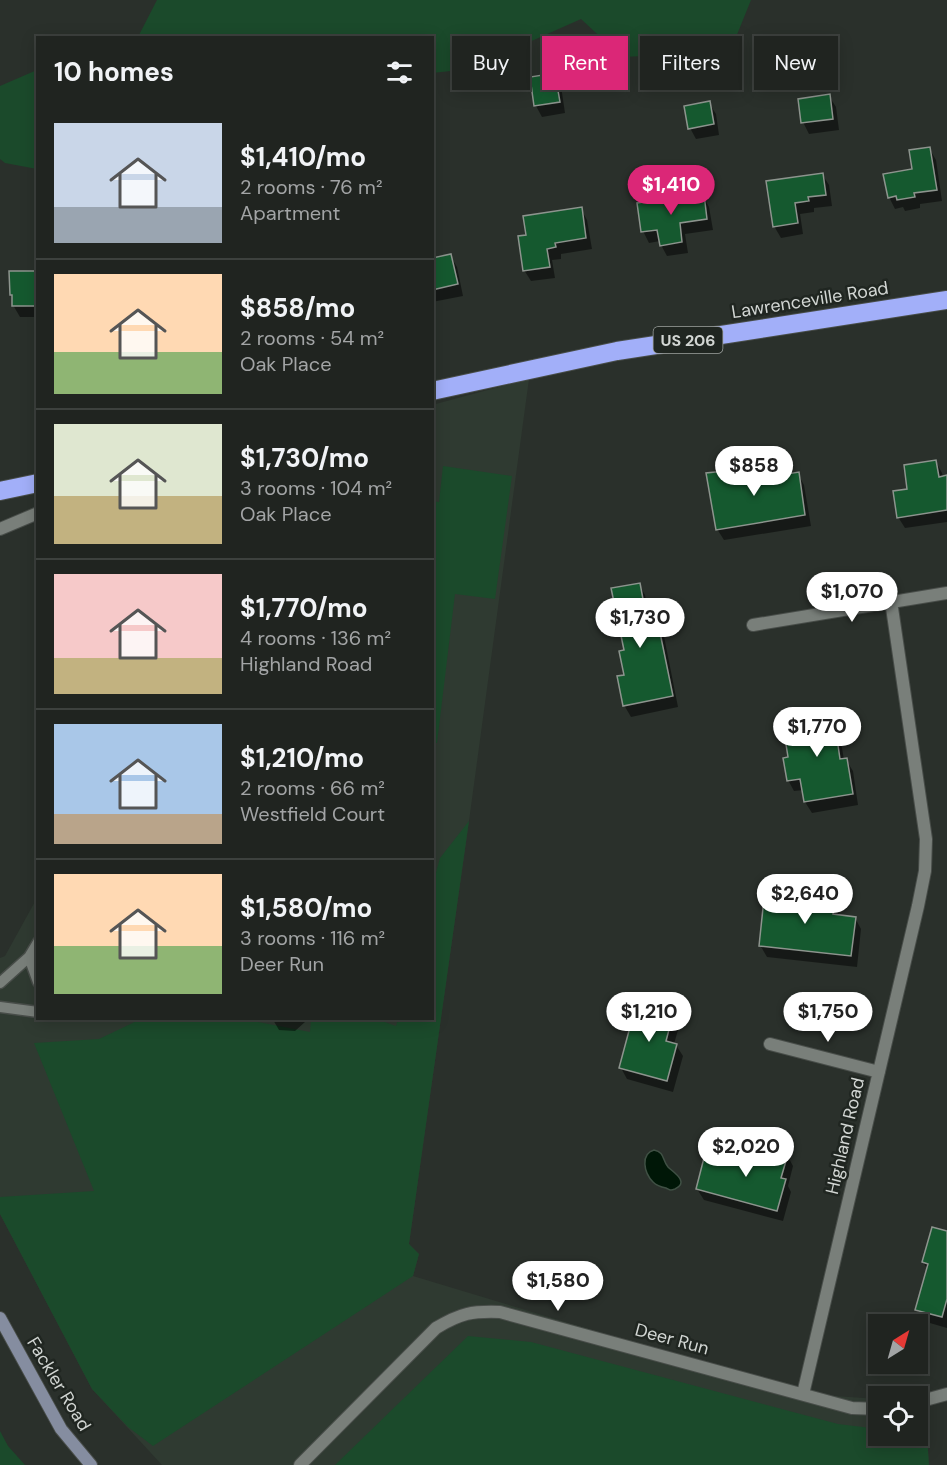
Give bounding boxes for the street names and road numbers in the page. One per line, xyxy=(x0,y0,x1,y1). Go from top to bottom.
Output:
street label: Lawrenceville Road xyxy=(730,276,890,324)
road number: US 206 xyxy=(654,327,722,353)
street label: Highland Road xyxy=(820,1075,870,1197)
street label: Deer Run xyxy=(632,1318,712,1360)
street label: Fackler Road xyxy=(21,1332,97,1436)

